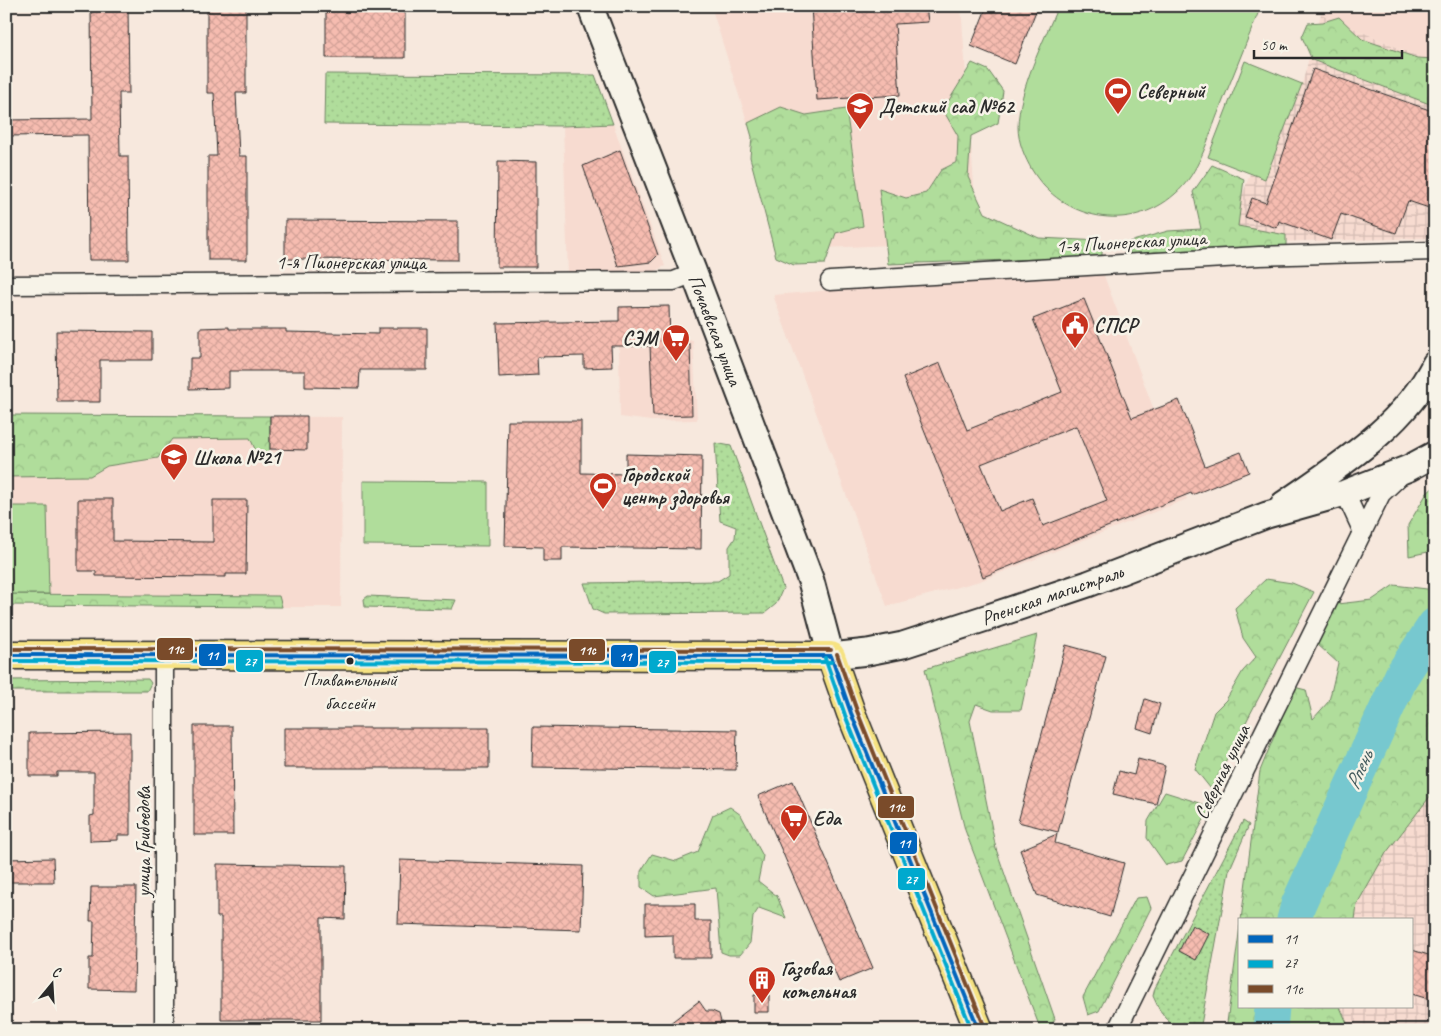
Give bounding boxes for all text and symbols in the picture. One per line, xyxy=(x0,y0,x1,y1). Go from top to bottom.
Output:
scale bar xyxy=(1254,28,1401,60)
text: 50 m xyxy=(1261,36,1288,55)
sports icon: Северный xyxy=(1103,76,1133,115)
place label: Северный xyxy=(1137,79,1207,104)
school or university icon: Детский сад №62 xyxy=(845,91,875,130)
place label: Детский сад №62 xyxy=(879,94,1016,119)
street label: 1-я Пионерская улица xyxy=(1055,225,1208,258)
street label: 1-я Пионерская улица xyxy=(276,250,428,275)
street label: Почаевская улица xyxy=(682,271,748,391)
public building icon: СПСР xyxy=(1060,310,1090,349)
place label: СПСР xyxy=(1094,313,1140,338)
supermarket icon: СЭМ xyxy=(661,323,691,362)
place label: СЭМ xyxy=(623,326,659,351)
school or university icon: Школа №21 xyxy=(159,442,189,481)
place label: Школа №21 xyxy=(193,445,282,470)
place label: Городской центр здоровья xyxy=(622,462,730,511)
sports icon: Городской центр здоровья xyxy=(588,471,618,510)
street label: Рпенская магистраль xyxy=(978,559,1127,631)
line badge: 11с xyxy=(156,637,194,661)
line badge: 11с xyxy=(568,638,606,662)
text: 11с xyxy=(166,641,185,658)
text: 11с xyxy=(578,642,597,659)
line badge: 11 xyxy=(198,643,227,667)
line badge: 11 xyxy=(610,644,639,668)
text: 11 xyxy=(206,647,220,664)
text: 11 xyxy=(619,648,633,665)
line badge: 27 xyxy=(235,649,264,673)
line badge: 27 xyxy=(648,650,677,674)
text: 27 xyxy=(244,653,258,670)
text: 27 xyxy=(656,654,670,671)
marker: Плавательный бассейн xyxy=(345,656,355,666)
place label: Плавательный бассейн xyxy=(303,668,398,715)
street label: Северная улица xyxy=(1188,719,1256,823)
water label: Рпень xyxy=(1339,745,1380,793)
street label: улица Грибоедова xyxy=(131,785,156,898)
line badge: 11с xyxy=(877,795,915,819)
text: 11с xyxy=(887,799,906,816)
supermarket icon: Еда xyxy=(779,803,809,842)
place label: Еда xyxy=(813,806,843,831)
line badge: 11 xyxy=(889,831,918,855)
text: 11 xyxy=(898,835,912,852)
line badge: 27 xyxy=(897,867,926,891)
text: 27 xyxy=(905,871,919,888)
legend xyxy=(1238,918,1414,1008)
text: 11 xyxy=(1284,930,1299,949)
text: 27 xyxy=(1284,954,1299,973)
place label: Газовая котельная xyxy=(781,956,857,1004)
north arrow xyxy=(28,958,78,1008)
text: С xyxy=(50,963,64,982)
building icon: Газовая котельная xyxy=(747,965,777,1004)
text: 11с xyxy=(1284,980,1304,999)

